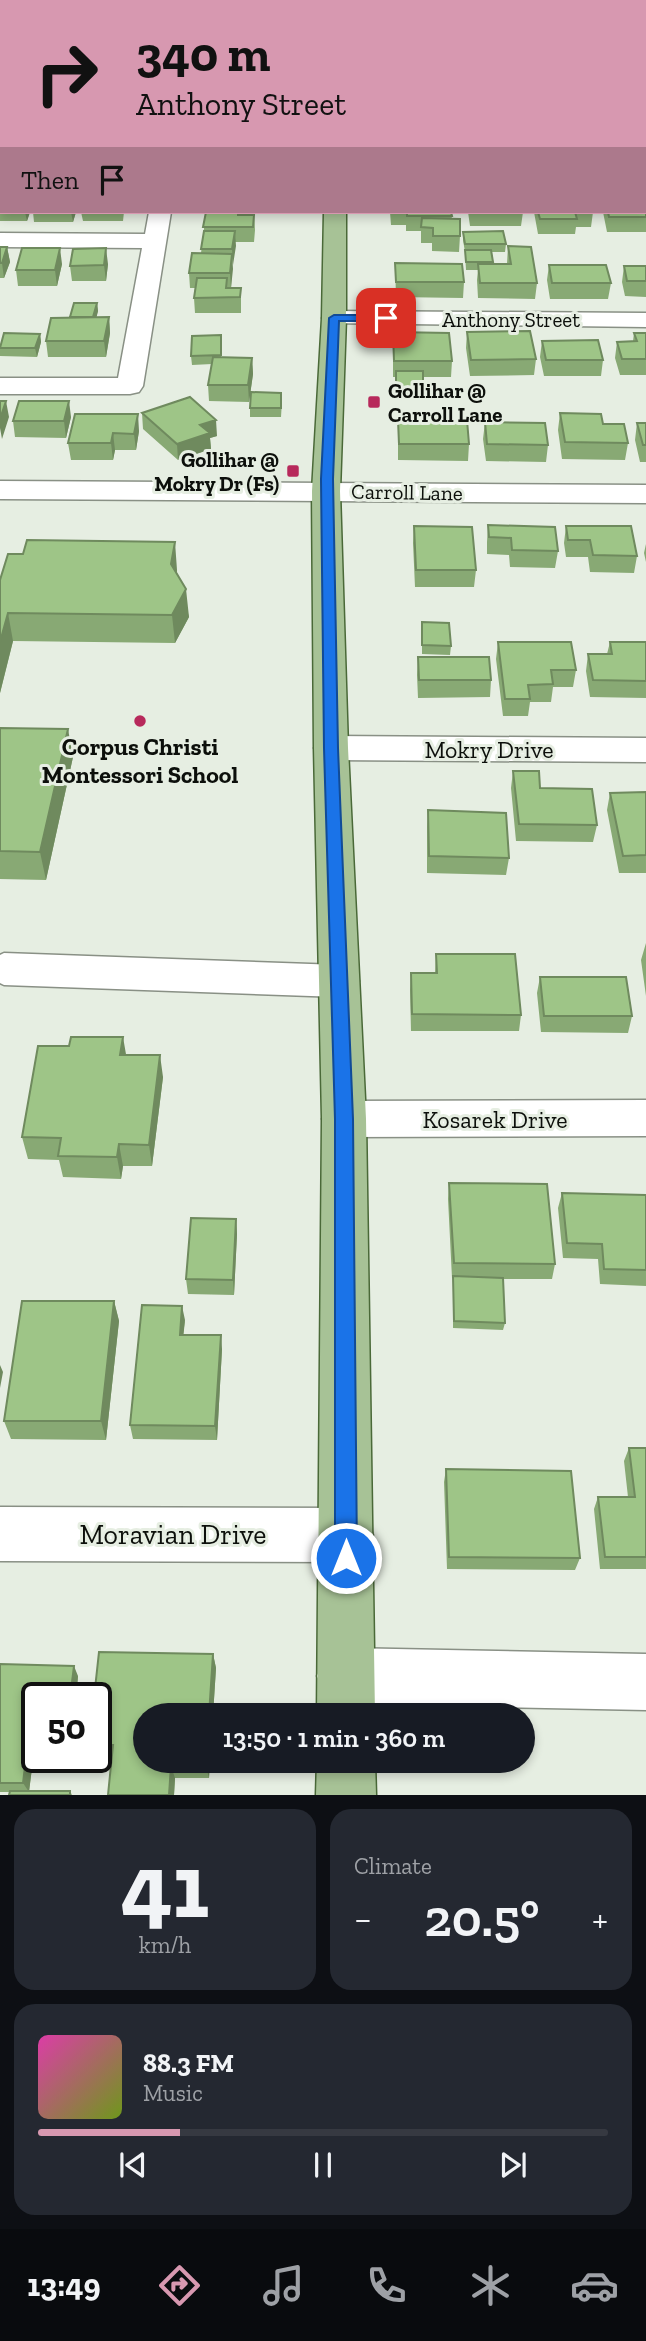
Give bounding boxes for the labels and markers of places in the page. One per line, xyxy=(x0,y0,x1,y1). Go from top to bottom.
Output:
pin xyxy=(356,288,416,348)
place label: Gollihar @ Carroll Lane xyxy=(388,378,503,427)
marker: Gollihar @ Carroll Lane xyxy=(366,394,382,410)
place label: Gollihar @ Mokry Dr (Fs) xyxy=(154,447,279,496)
marker: Gollihar @ Mokry Dr (Fs) xyxy=(285,463,301,479)
marker: Corpus Christi Montessori School xyxy=(132,713,148,729)
place label: Corpus Christi Montessori School xyxy=(42,732,238,789)

